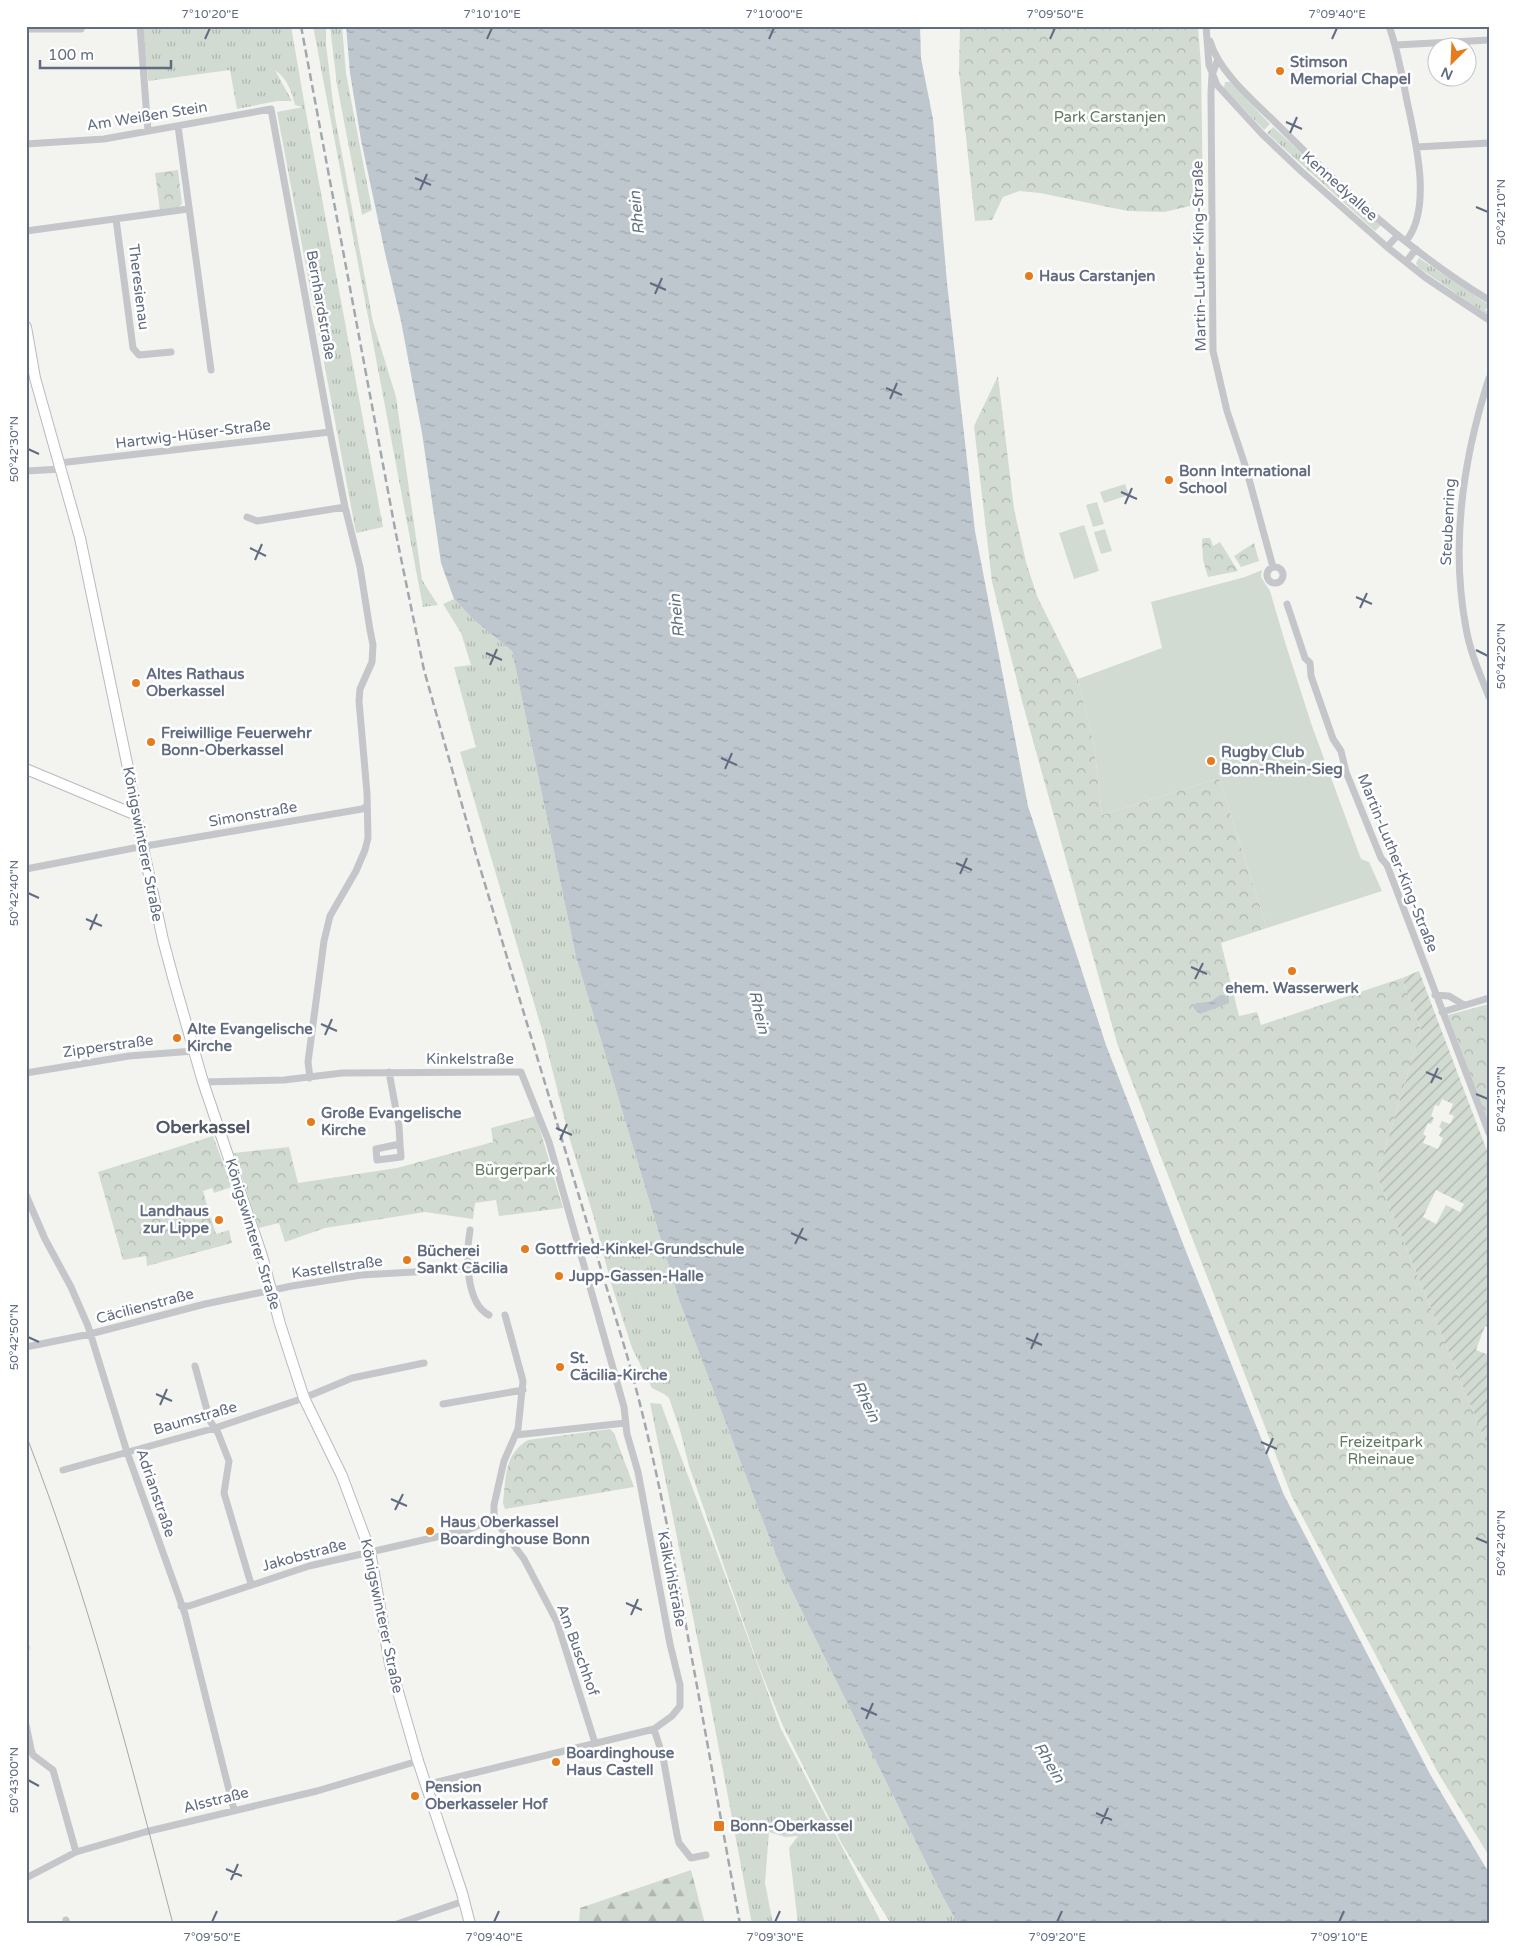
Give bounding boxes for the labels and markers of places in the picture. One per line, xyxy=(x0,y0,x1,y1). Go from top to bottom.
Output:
place label: Stimson Memorial Chapel xyxy=(1290,53,1411,89)
marker: Stimson Memorial Chapel xyxy=(1274,65,1286,77)
place label: Haus Carstanjen xyxy=(1039,267,1155,286)
marker: Haus Carstanjen xyxy=(1023,270,1035,282)
place label: Bonn International School xyxy=(1179,462,1311,497)
marker: Bonn International School xyxy=(1163,474,1175,486)
place label: Altes Rathaus Oberkassel xyxy=(146,665,245,700)
marker: Altes Rathaus Oberkassel xyxy=(130,677,142,689)
place label: Freiwillige Feuerwehr Bonn-Oberkassel xyxy=(161,724,312,759)
marker: Freiwillige Feuerwehr Bonn-Oberkassel xyxy=(145,736,157,748)
place label: Rugby Club Bonn-Rhein-Sieg xyxy=(1221,743,1343,779)
marker: Rugby Club Bonn-Rhein-Sieg xyxy=(1205,755,1217,767)
marker: ehem. Wasserwerk xyxy=(1286,965,1298,977)
place label: ehem. Wasserwerk xyxy=(1225,979,1359,997)
place label: Alte Evangelische Kirche xyxy=(187,1020,313,1055)
marker: Alte Evangelische Kirche xyxy=(171,1032,183,1044)
place label: Große Evangelische Kirche xyxy=(321,1104,462,1139)
marker: Große Evangelische Kirche xyxy=(305,1116,317,1128)
place label: Landhaus zur Lippe xyxy=(139,1202,210,1238)
marker: Landhaus zur Lippe xyxy=(213,1214,225,1226)
place label: Gottfried-Kinkel-Grundschule xyxy=(535,1240,745,1258)
place label: Bücherei Sankt Cäcilia xyxy=(417,1242,508,1277)
marker: Gottfried-Kinkel-Grundschule xyxy=(519,1243,531,1255)
marker: Bücherei Sankt Cäcilia xyxy=(401,1254,413,1266)
place label: Jupp-Gassen-Halle xyxy=(568,1267,704,1286)
marker: Jupp-Gassen-Halle xyxy=(553,1270,565,1282)
place label: St. Cäcilia-Kirche xyxy=(570,1349,668,1384)
marker: St. Cäcilia-Kirche xyxy=(554,1361,566,1373)
place label: Haus Oberkassel Boardinghouse Bonn xyxy=(440,1513,590,1549)
marker: Haus Oberkassel Boardinghouse Bonn xyxy=(424,1525,436,1537)
place label: Boardinghouse Haus Castell xyxy=(566,1744,675,1779)
marker: Boardinghouse Haus Castell xyxy=(550,1756,562,1768)
place label: Pension Oberkasseler Hof xyxy=(425,1778,548,1813)
marker: Pension Oberkasseler Hof xyxy=(409,1790,421,1802)
place label: Bonn-Oberkassel xyxy=(730,1817,853,1835)
marker: Bonn-Oberkassel xyxy=(712,1819,726,1833)

